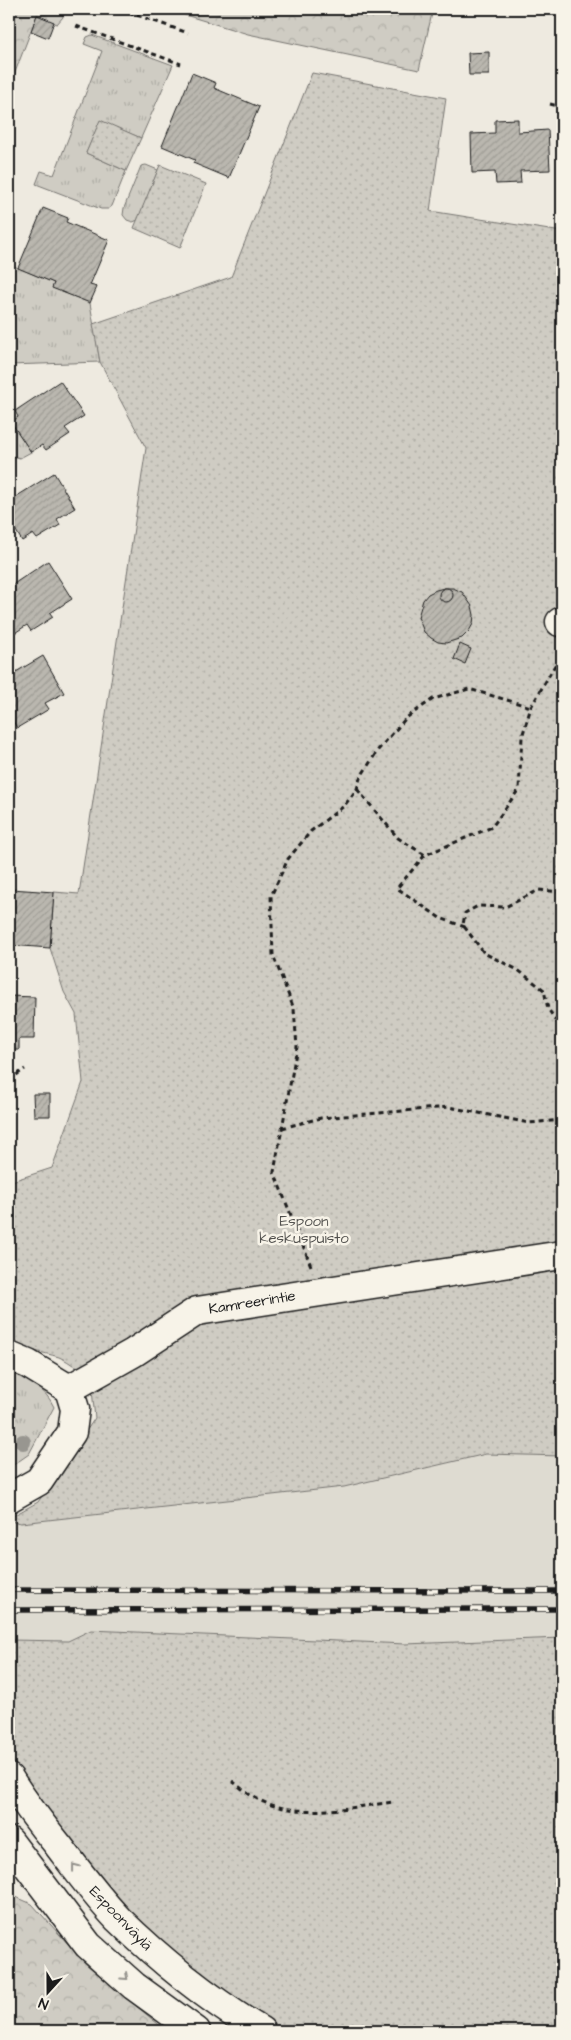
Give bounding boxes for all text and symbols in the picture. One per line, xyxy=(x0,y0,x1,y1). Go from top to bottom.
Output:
park label: Espoon keskuspuisto xyxy=(259,1211,349,1249)
street label: Kamreerintie xyxy=(207,1285,297,1320)
one-way arrow xyxy=(72,1864,80,1873)
street label: Espoonväylä xyxy=(84,1881,157,1956)
north arrow xyxy=(22,1968,72,2018)
one-way arrow xyxy=(119,1972,128,1981)
text: N xyxy=(36,1992,51,2014)

